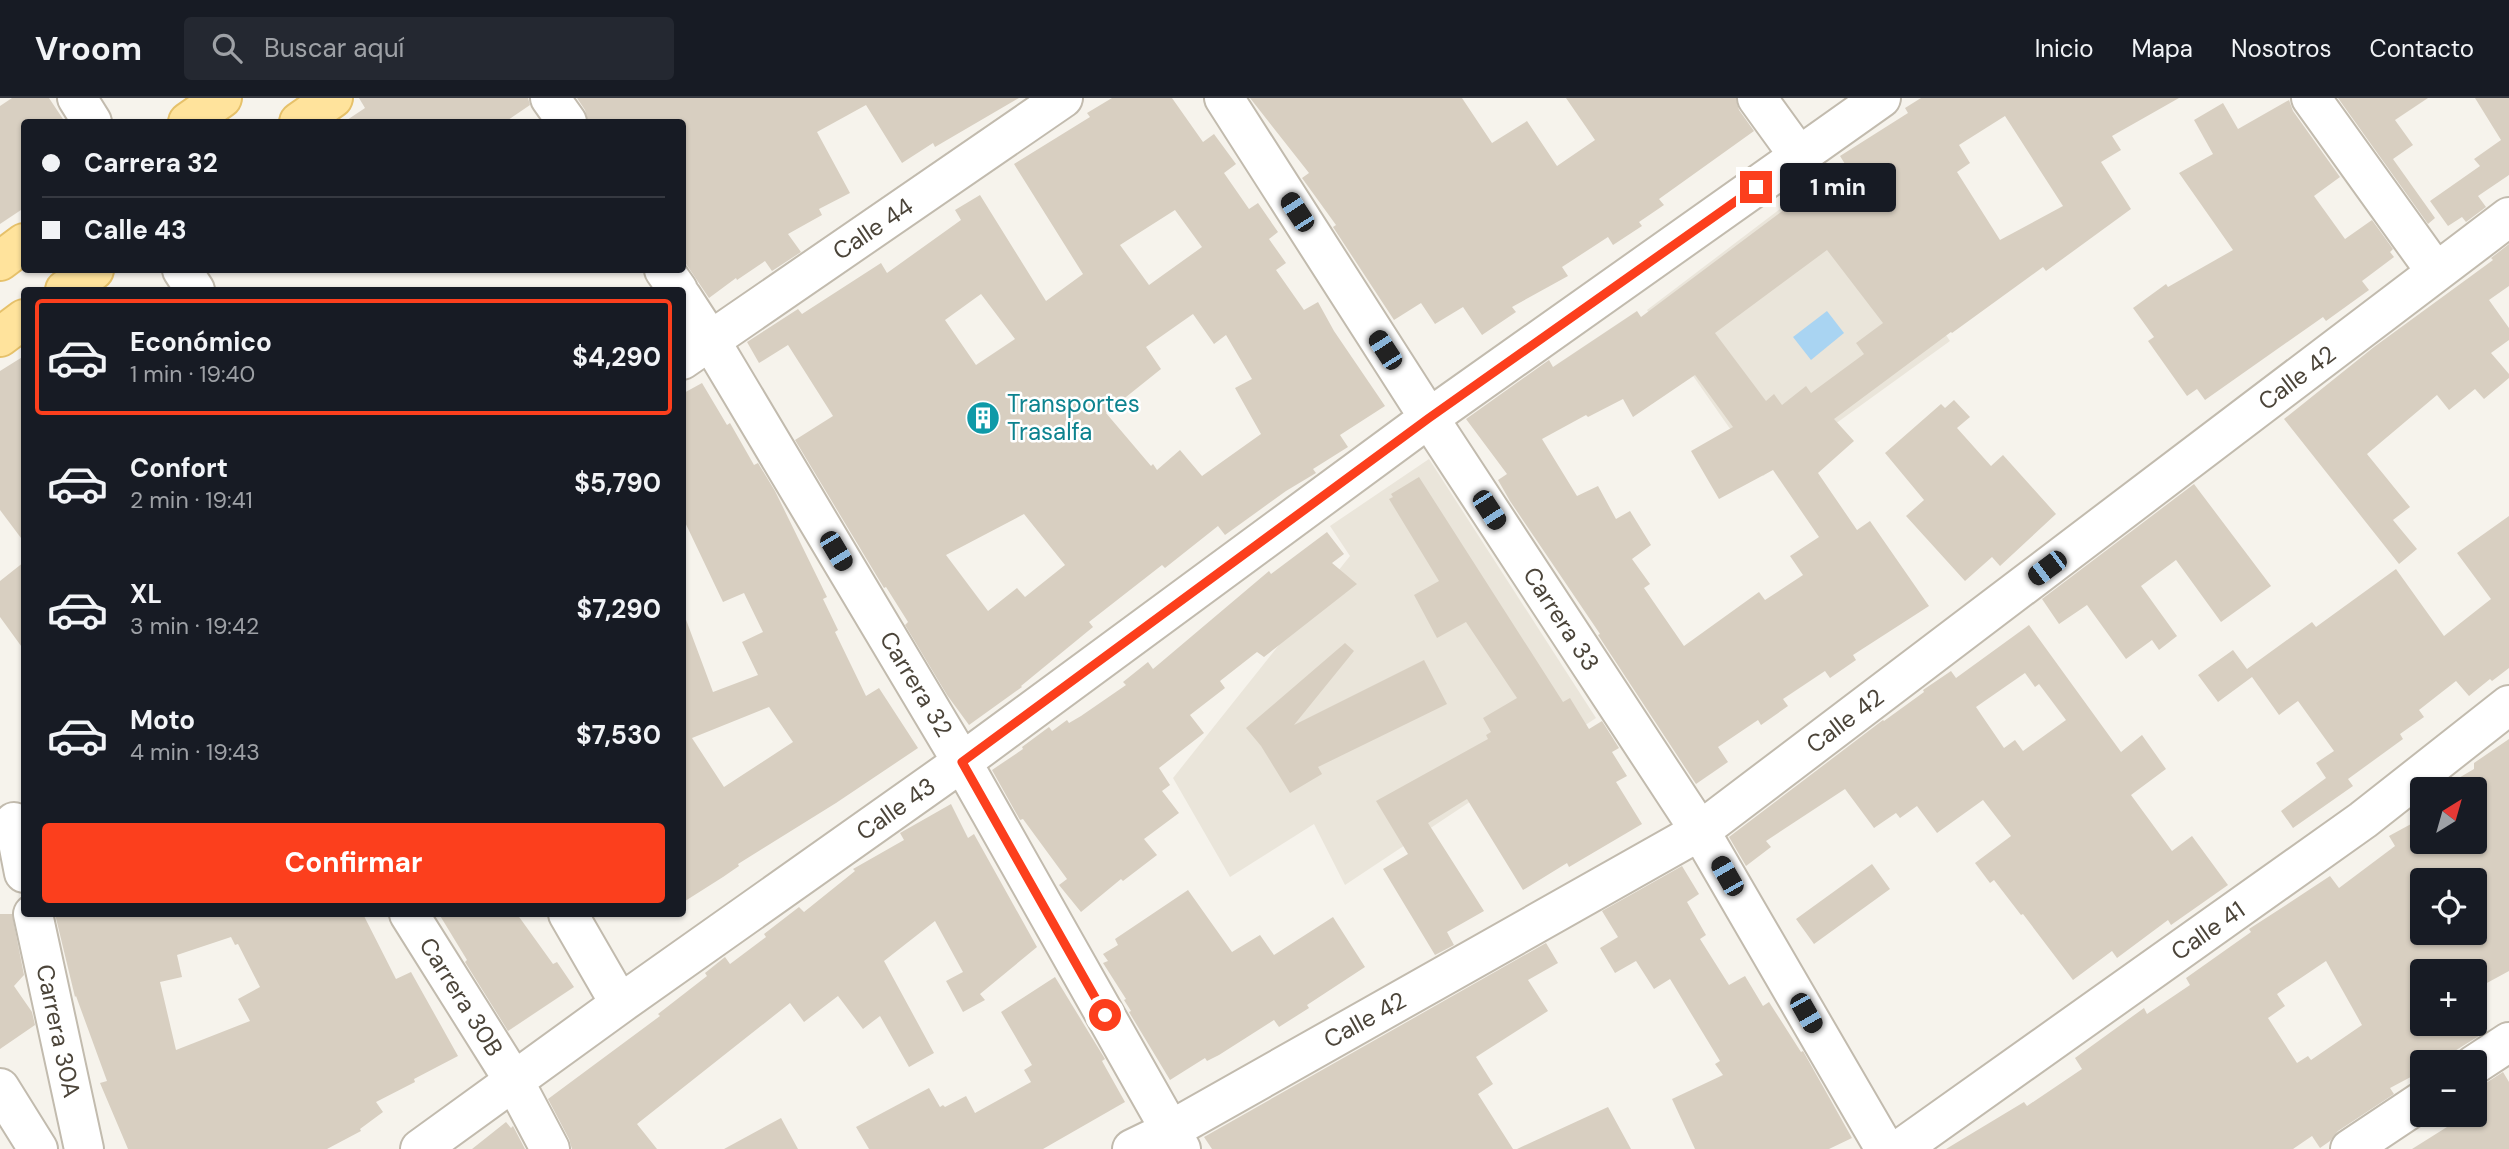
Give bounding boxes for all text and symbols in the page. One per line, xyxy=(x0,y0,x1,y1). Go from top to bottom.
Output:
search box xyxy=(184,17,674,80)
text: Vroom xyxy=(35,27,142,70)
icon: search xyxy=(208,29,246,67)
text: Buscar aquí xyxy=(264,31,404,65)
text: Inicio xyxy=(2035,33,2094,64)
text: Mapa xyxy=(2132,33,2193,64)
text: Nosotros xyxy=(2231,33,2332,64)
text: Contacto xyxy=(2370,33,2474,64)
text: Carrera 32 xyxy=(84,146,218,180)
callout: 1 min xyxy=(1780,162,1896,212)
route end xyxy=(1740,171,1772,203)
text: 1 min xyxy=(1810,172,1866,202)
car xyxy=(1277,189,1318,235)
street label: Calle 44 xyxy=(827,191,919,267)
text: Calle 43 xyxy=(84,213,187,247)
text: Económico xyxy=(130,325,272,359)
icon: car xyxy=(46,326,109,389)
car xyxy=(1365,327,1406,373)
street label: Calle 42 xyxy=(2252,338,2342,417)
text: $4,290 xyxy=(572,340,661,374)
text: 1 min · 19:40 xyxy=(130,359,255,389)
place label: Transportes Trasalfa xyxy=(1007,388,1140,447)
building icon: Transportes Trasalfa xyxy=(964,399,1002,437)
text: Confort xyxy=(130,451,228,485)
icon: car xyxy=(46,452,109,515)
text: $5,790 xyxy=(574,466,661,500)
text: 2 min · 19:41 xyxy=(130,485,253,515)
car xyxy=(1469,487,1510,533)
car xyxy=(817,528,856,574)
car xyxy=(2024,547,2071,589)
street label: Carrera 33 xyxy=(1516,561,1607,677)
text: XL xyxy=(130,577,162,611)
icon: car xyxy=(46,578,109,641)
text: $7,290 xyxy=(577,592,661,626)
text: 3 min · 19:42 xyxy=(130,611,259,641)
street label: Carrera 32 xyxy=(873,625,960,742)
street label: Calle 42 xyxy=(1800,681,1890,760)
text: Moto xyxy=(130,703,195,737)
icon: car xyxy=(46,704,109,767)
text: $7,530 xyxy=(576,718,661,752)
text: 4 min · 19:43 xyxy=(130,737,260,767)
street label: Calle 43 xyxy=(850,770,941,847)
north arrow xyxy=(2410,777,2487,854)
map controls xyxy=(2410,777,2487,1127)
button: Confirmar xyxy=(42,823,665,903)
car xyxy=(1708,853,1747,899)
button: locate xyxy=(2410,868,2487,945)
street label: Calle 41 xyxy=(2165,894,2251,967)
street label: Carrera 30B xyxy=(413,931,510,1062)
button: + xyxy=(2410,959,2487,1036)
street label: Carrera 30A xyxy=(29,962,88,1100)
street label: Calle 42 xyxy=(1318,984,1411,1055)
car xyxy=(1787,990,1826,1036)
route start xyxy=(1089,999,1121,1031)
button: − xyxy=(2410,1050,2487,1127)

